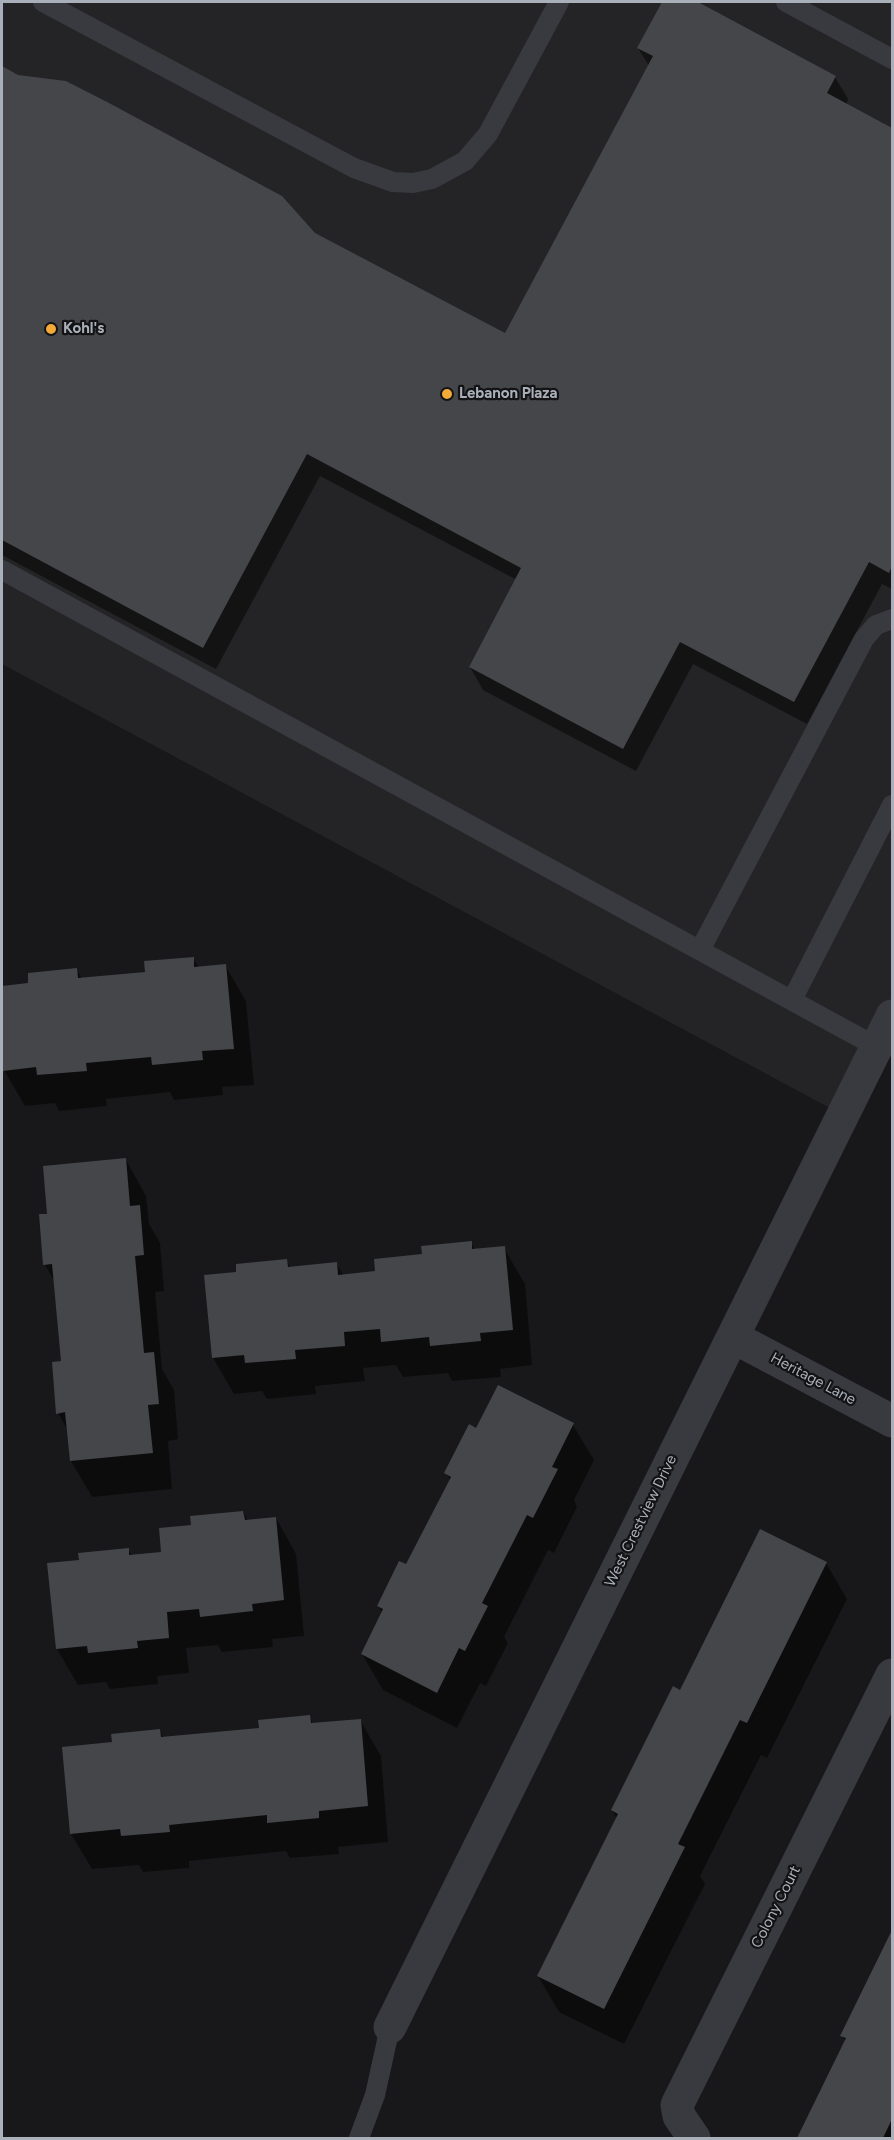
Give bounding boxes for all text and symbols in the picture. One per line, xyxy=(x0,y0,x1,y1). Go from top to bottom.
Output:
place label: Kohl's xyxy=(63,320,104,338)
marker: Kohl's xyxy=(44,322,58,336)
place label: Lebanon Plaza xyxy=(459,385,558,403)
marker: Lebanon Plaza xyxy=(440,387,454,401)
street label: Heritage Lane xyxy=(767,1349,859,1409)
street label: West Crestview Drive xyxy=(601,1452,681,1590)
street label: Colony Court xyxy=(748,1863,804,1951)

